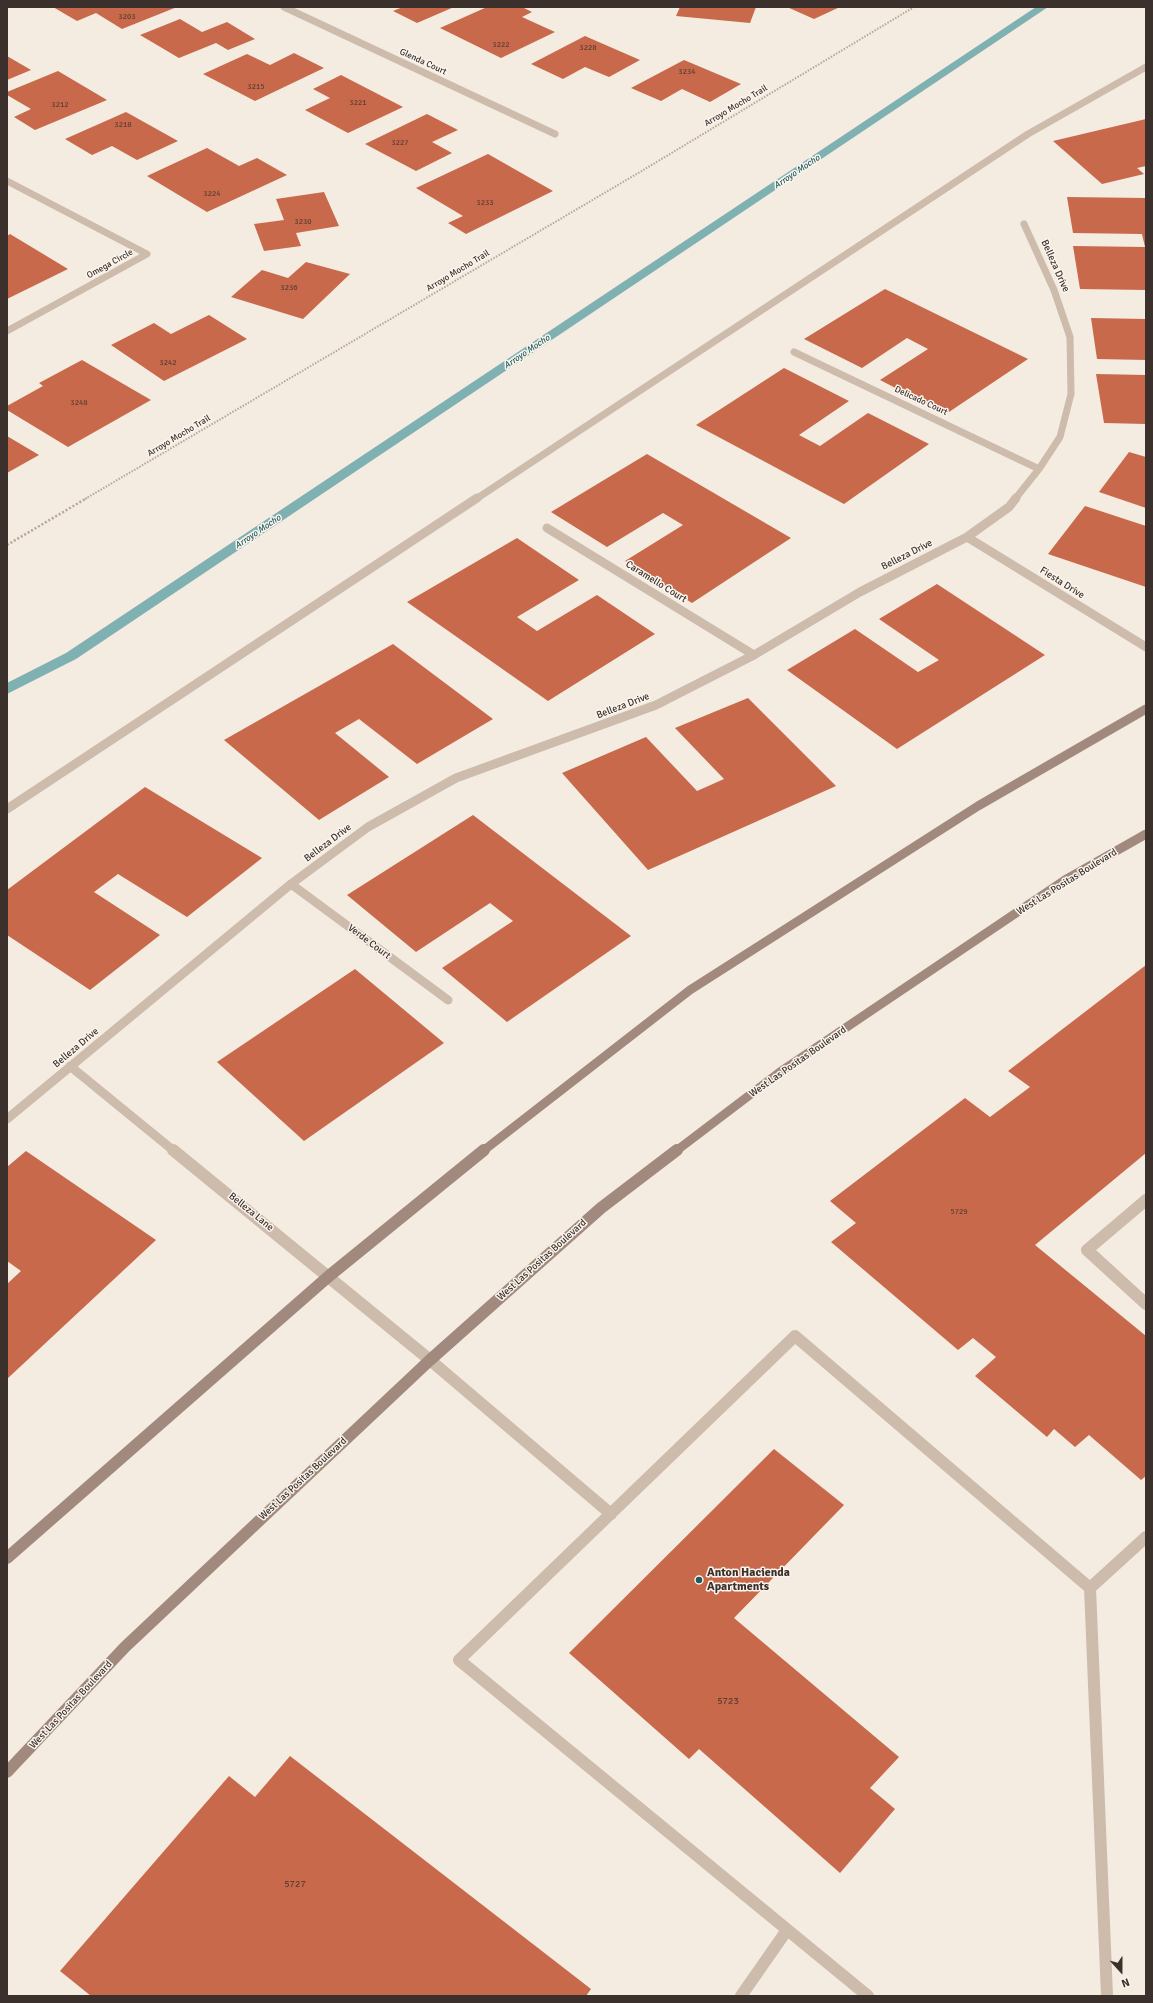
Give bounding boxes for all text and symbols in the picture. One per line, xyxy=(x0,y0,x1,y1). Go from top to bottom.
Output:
house number: 3203 xyxy=(118,12,136,22)
house number: 3222 xyxy=(492,40,510,50)
house number: 3228 xyxy=(579,43,597,53)
street label: Glenda Court xyxy=(398,46,448,78)
house number: 3234 xyxy=(678,67,696,77)
house number: 3215 xyxy=(247,82,265,92)
street label: Arroyo Mocho Trail xyxy=(702,83,770,129)
house number: 3221 xyxy=(349,98,367,108)
house number: 3212 xyxy=(51,100,69,110)
house number: 3218 xyxy=(114,120,132,130)
house number: 3227 xyxy=(391,138,409,148)
water label: Arroyo Mocho xyxy=(772,153,822,191)
house number: 3224 xyxy=(203,189,221,199)
house number: 3233 xyxy=(476,198,494,208)
house number: 3230 xyxy=(294,217,312,227)
street label: Belleza Drive xyxy=(1038,238,1072,294)
street label: Omega Circle xyxy=(85,247,135,281)
street label: Arroyo Mocho Trail xyxy=(424,248,492,294)
house number: 3236 xyxy=(280,283,298,293)
water label: Arroyo Mocho xyxy=(502,333,552,371)
house number: 3242 xyxy=(159,358,177,368)
street label: Delicado Court xyxy=(893,384,949,418)
house number: 3248 xyxy=(70,398,88,408)
street label: Arroyo Mocho Trail xyxy=(145,413,213,459)
water label: Arroyo Mocho xyxy=(233,513,283,551)
street label: Belleza Drive xyxy=(879,537,935,573)
street label: Caramello Court xyxy=(623,558,689,606)
street label: Fiesta Drive xyxy=(1037,565,1087,601)
street label: Belleza Drive xyxy=(595,690,651,722)
street label: Belleza Drive xyxy=(302,821,354,865)
street label: West Las Positas Boulevard xyxy=(1015,846,1119,918)
street label: Verde Court xyxy=(345,922,393,962)
street label: West Las Positas Boulevard xyxy=(747,1024,849,1100)
street label: Belleza Drive xyxy=(51,1025,101,1071)
street label: Belleza Lane xyxy=(226,1190,276,1234)
house number: 5729 xyxy=(950,1207,968,1217)
street label: West Las Positas Boulevard xyxy=(495,1217,589,1303)
street label: West Las Positas Boulevard xyxy=(257,1435,349,1523)
place label: Anton Hacienda Apartments xyxy=(707,1566,790,1594)
marker: Anton Hacienda Apartments xyxy=(694,1575,704,1585)
street label: West Las Positas Boulevard xyxy=(27,1659,115,1751)
house number: 5723 xyxy=(717,1695,739,1707)
house number: 5727 xyxy=(284,1878,306,1890)
north arrow xyxy=(1101,1951,1141,1991)
text: N xyxy=(1120,1975,1131,1990)

